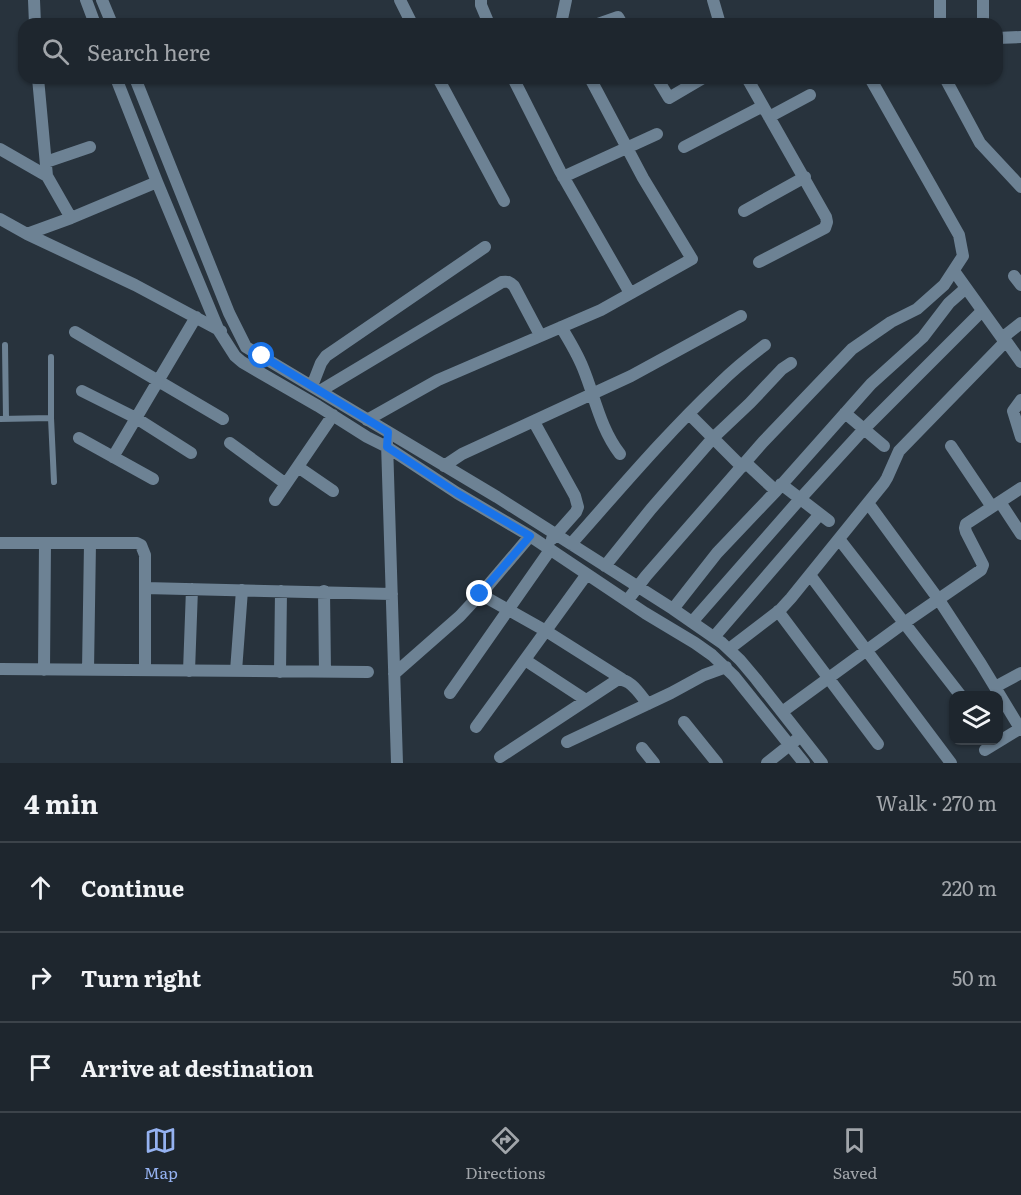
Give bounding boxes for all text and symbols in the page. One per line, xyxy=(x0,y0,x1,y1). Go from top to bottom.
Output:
search box xyxy=(18,18,1003,84)
icon: search xyxy=(39,35,72,68)
text: Search here xyxy=(87,35,210,68)
route start xyxy=(248,342,274,368)
route end xyxy=(466,580,492,606)
map controls xyxy=(949,691,1003,745)
button: layers xyxy=(949,691,1003,745)
text: 4 min xyxy=(24,783,98,822)
text: Walk · 270 m xyxy=(876,787,997,817)
icon: ahead xyxy=(24,871,57,904)
text: Continue xyxy=(81,871,184,904)
text: 220 m xyxy=(942,872,997,902)
icon: right xyxy=(24,961,57,994)
text: Turn right xyxy=(81,961,201,994)
text: 50 m xyxy=(952,962,997,992)
icon: arrive xyxy=(24,1051,57,1084)
text: Arrive at destination xyxy=(81,1051,314,1084)
tab: Map xyxy=(144,1124,178,1184)
tab: Directions xyxy=(465,1124,545,1184)
tab: Saved xyxy=(833,1124,877,1184)

